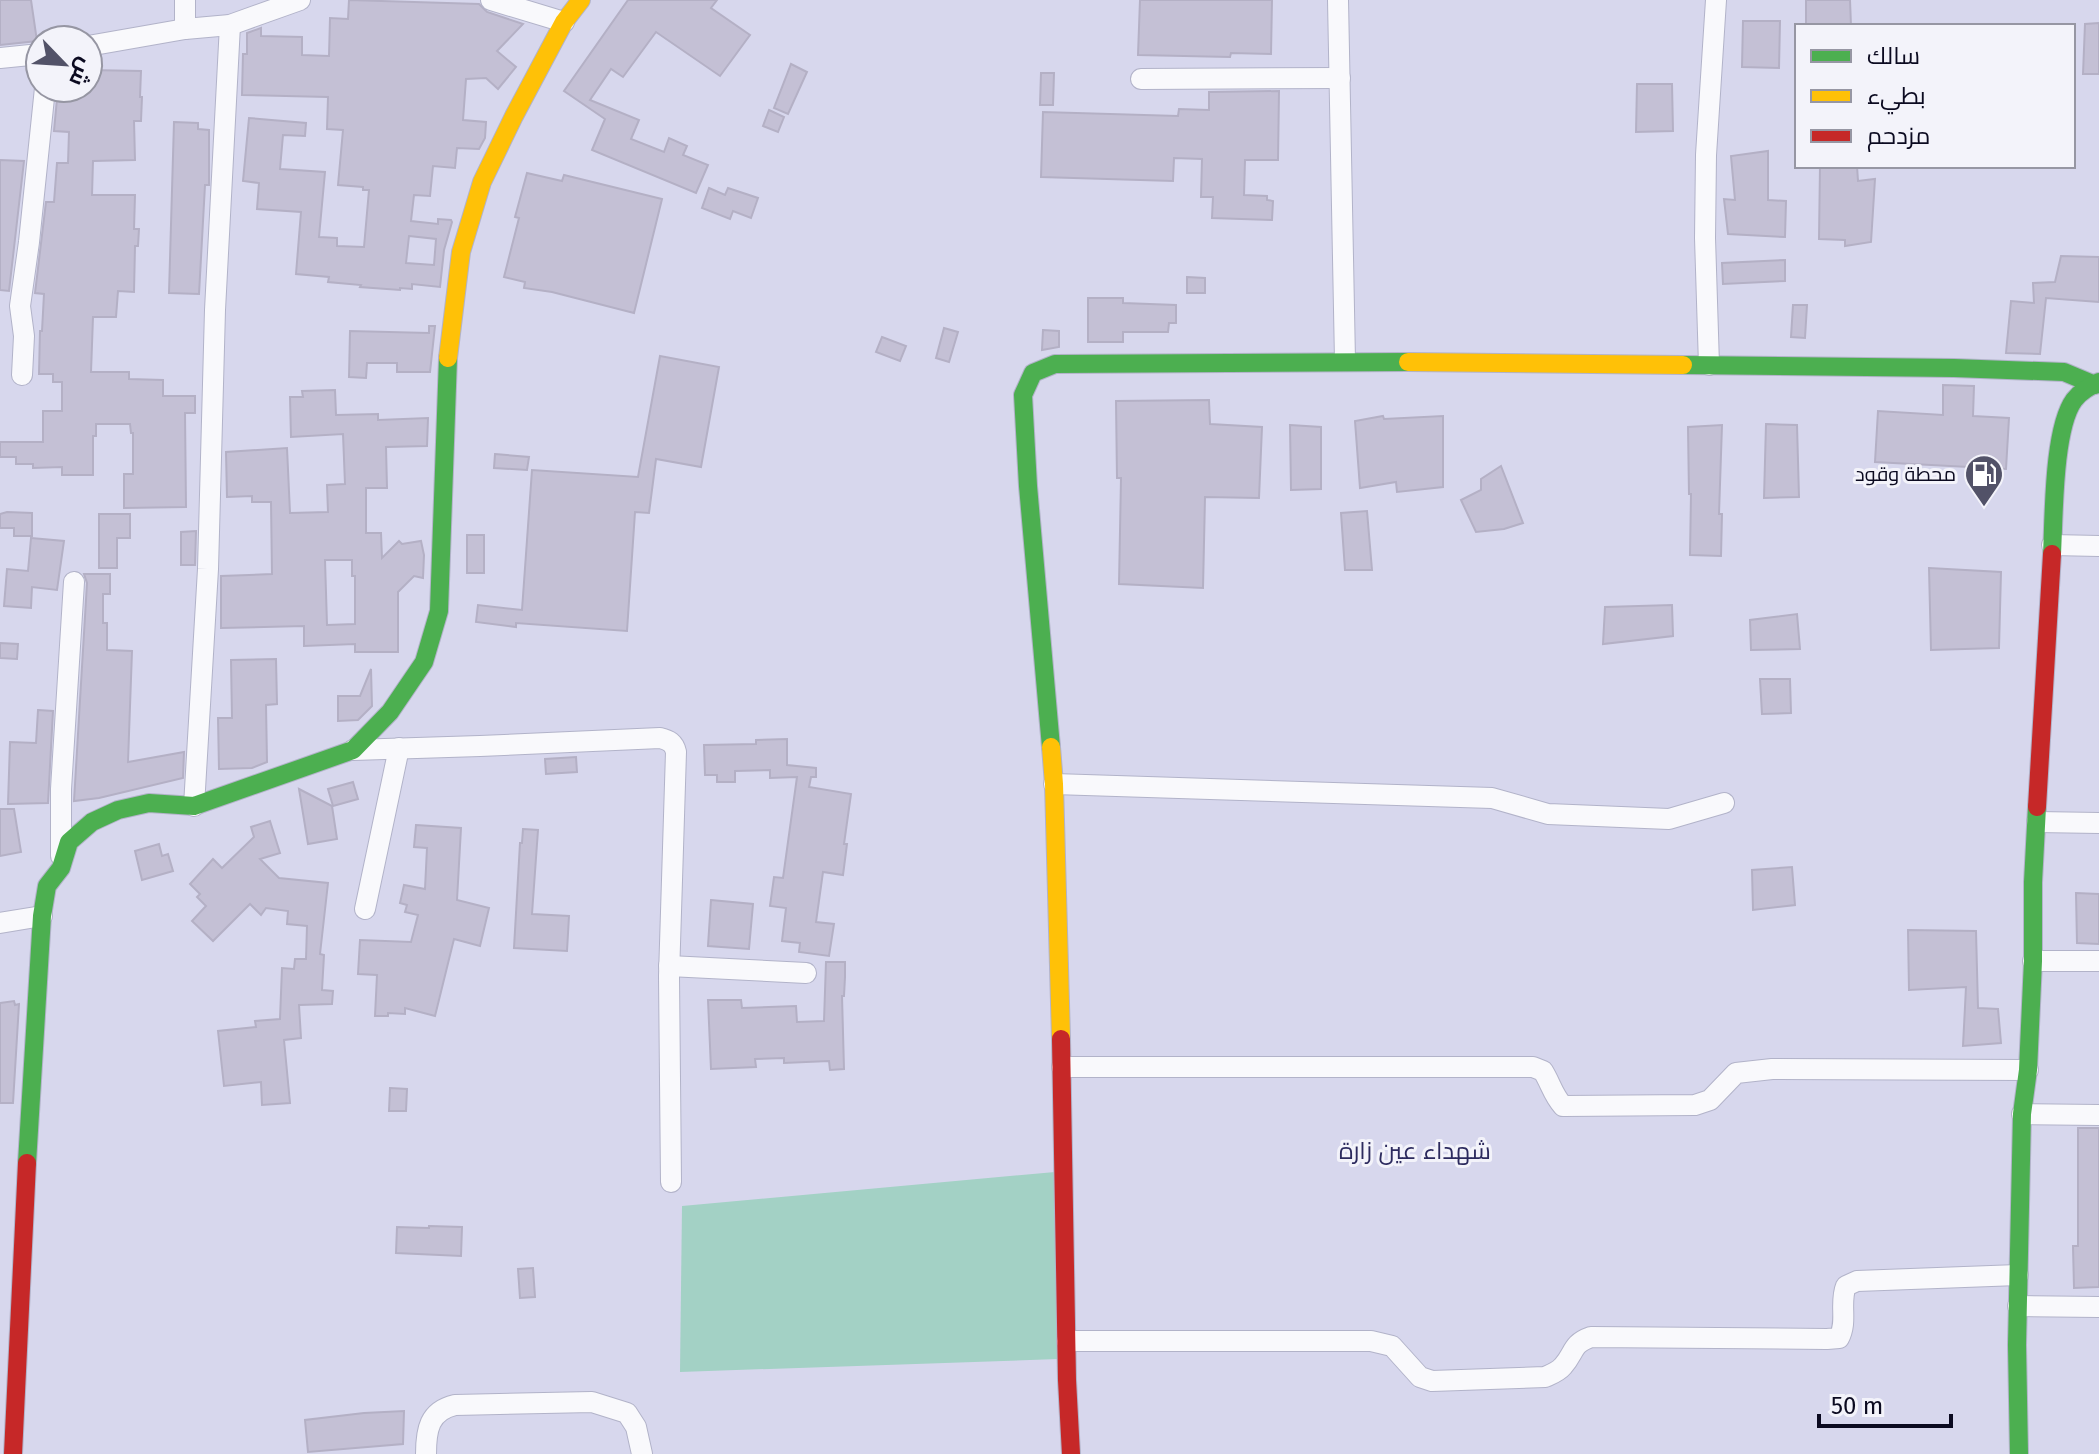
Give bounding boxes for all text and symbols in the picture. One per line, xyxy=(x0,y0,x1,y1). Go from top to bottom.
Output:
north arrow xyxy=(24,24,104,104)
legend xyxy=(1795,24,2075,168)
text: سالك xyxy=(1867,42,1920,70)
text: ش xyxy=(63,54,100,91)
text: بطيء xyxy=(1867,82,1926,115)
text: مزدحم xyxy=(1867,122,1930,152)
fuel station icon: محطة وقود xyxy=(1963,453,2005,508)
place label: محطة وقود xyxy=(1855,462,1956,486)
district label: شهداء عين زارة xyxy=(1339,1137,1491,1165)
scale bar xyxy=(1819,1378,1951,1428)
text: 50 m xyxy=(1831,1392,1883,1420)

